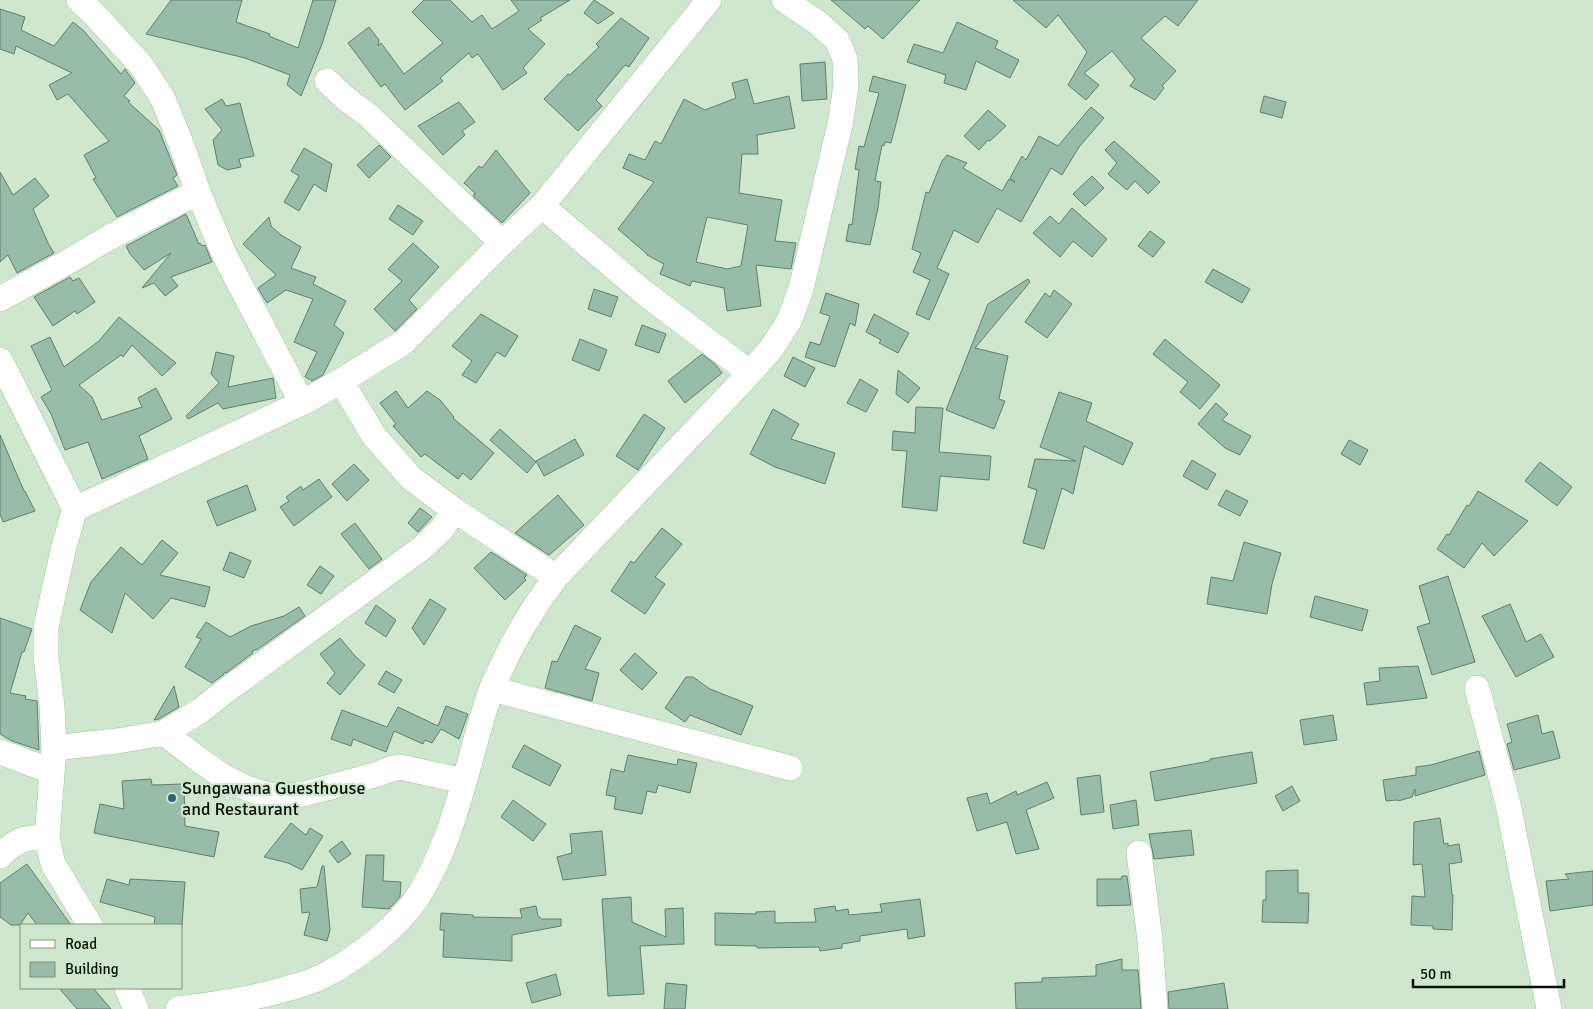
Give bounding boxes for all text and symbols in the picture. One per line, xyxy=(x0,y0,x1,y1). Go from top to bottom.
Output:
place label: Sungawana Guesthouse and Restaurant xyxy=(182,777,365,820)
marker: Sungawana Guesthouse and Restaurant xyxy=(166,792,178,804)
legend xyxy=(20,924,182,989)
text: Road xyxy=(65,935,97,953)
scale bar xyxy=(1413,956,1564,988)
text: Building xyxy=(65,960,119,978)
text: 50 m xyxy=(1420,965,1451,983)

